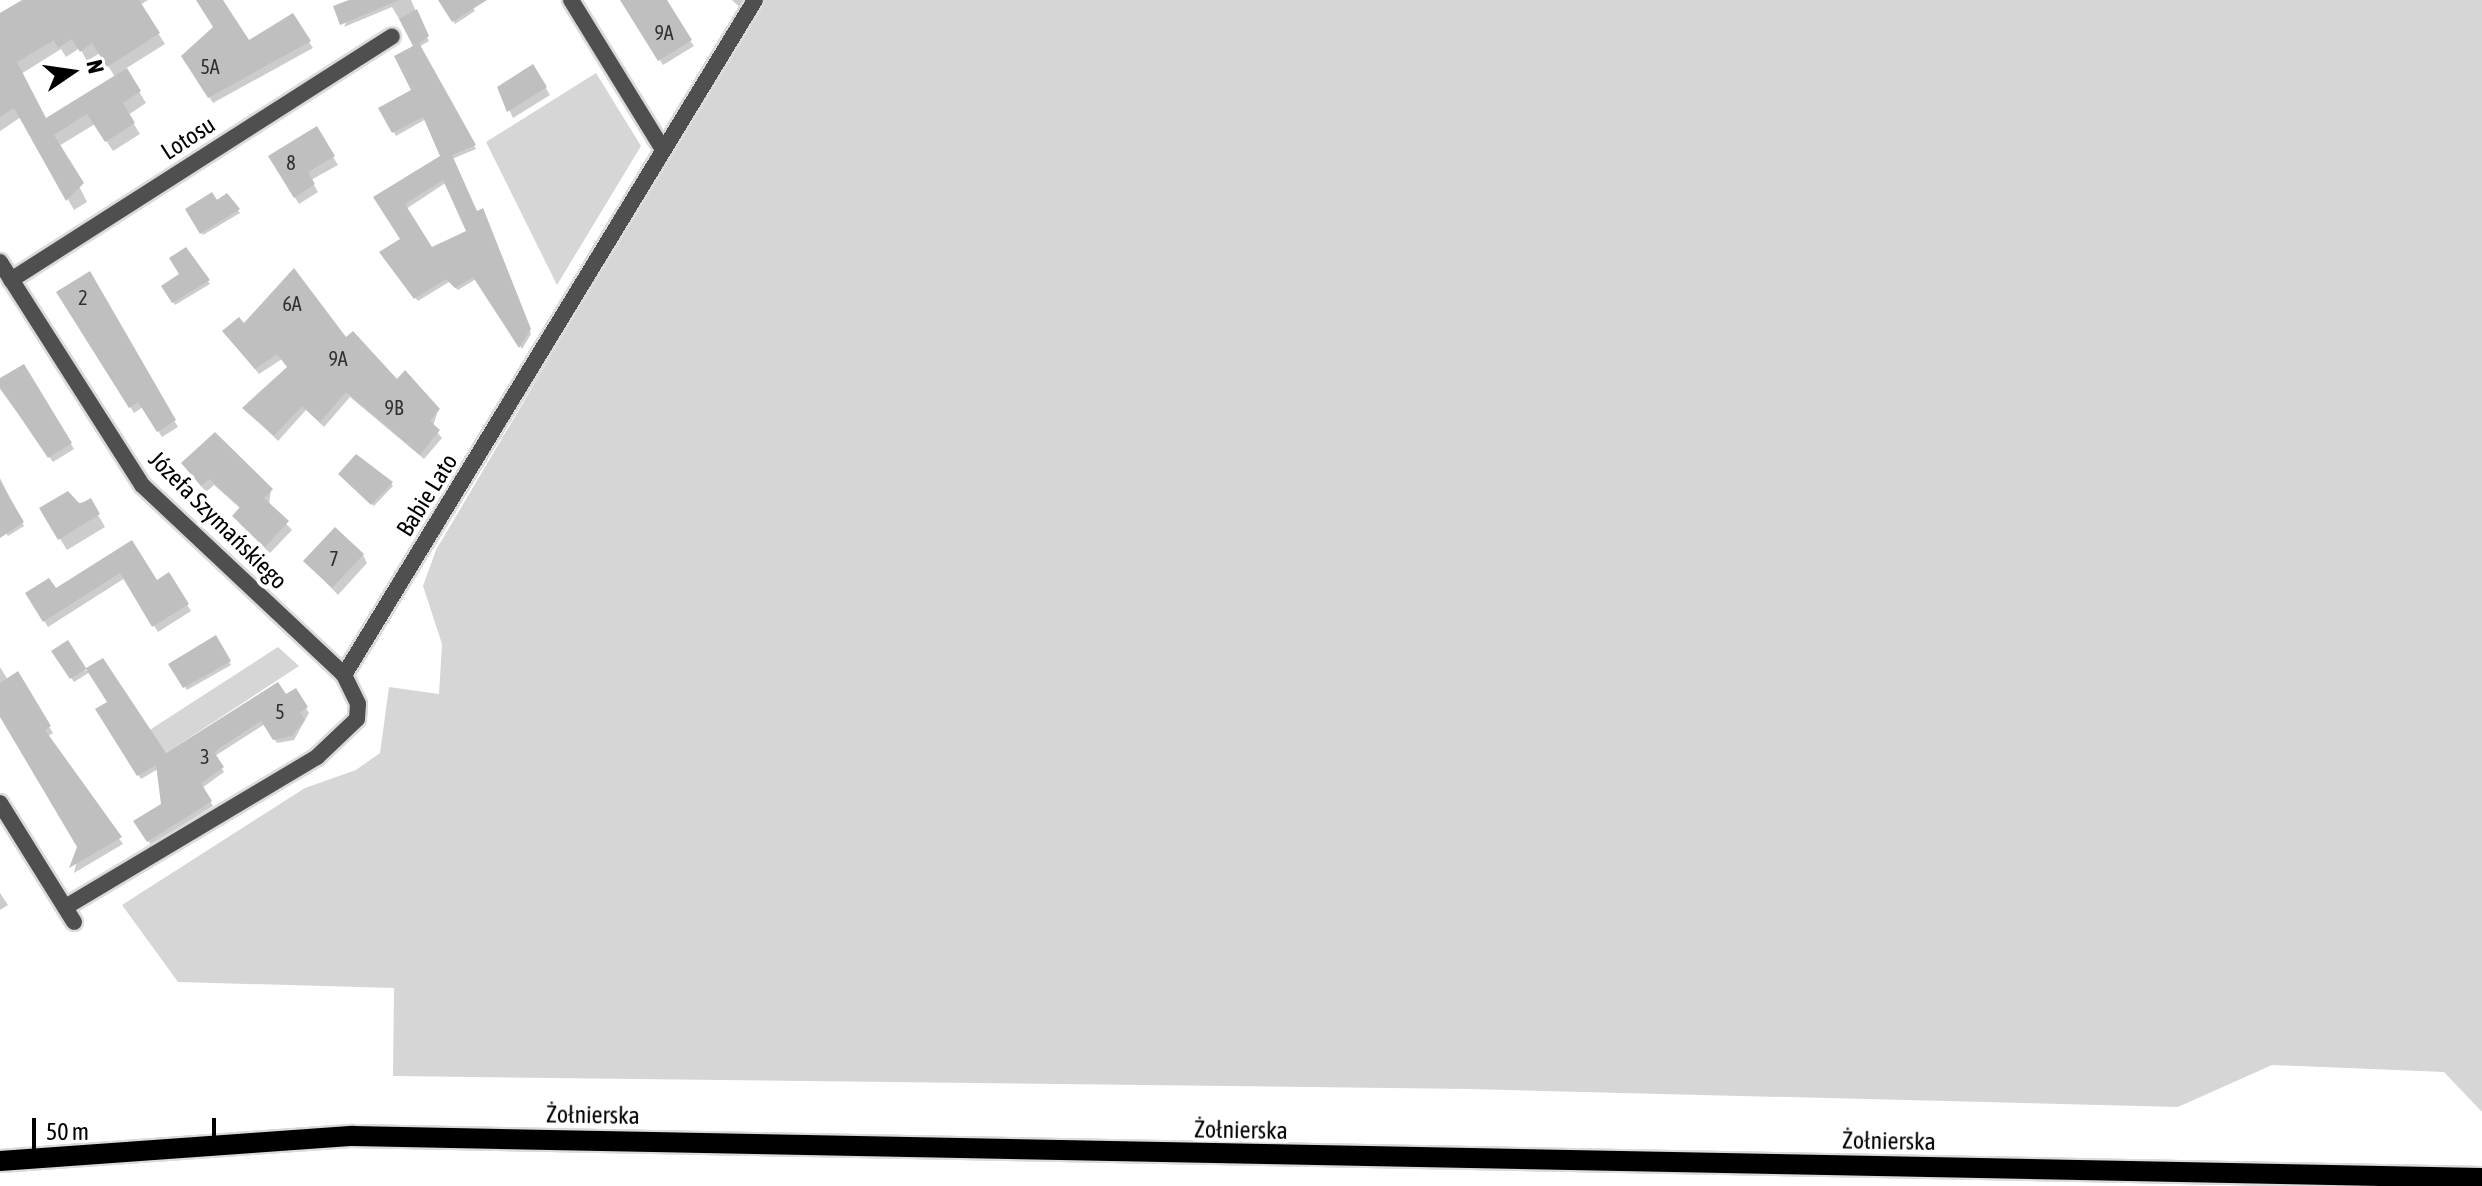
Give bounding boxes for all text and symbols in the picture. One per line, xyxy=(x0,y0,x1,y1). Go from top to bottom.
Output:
house number: 9A xyxy=(654,20,674,44)
north arrow xyxy=(32,32,112,112)
house number: 5A xyxy=(200,54,220,78)
text: N xyxy=(81,57,110,76)
street label: Lotosu xyxy=(156,110,220,166)
house number: 8 xyxy=(286,150,296,174)
house number: 2 xyxy=(78,285,88,309)
house number: 6A xyxy=(282,291,302,315)
house number: 9A xyxy=(328,346,348,370)
house number: 9B xyxy=(385,395,403,419)
street label: Józefa Szymańskiego xyxy=(143,445,293,595)
street label: Babie Lato xyxy=(390,448,464,542)
house number: 7 xyxy=(329,546,339,570)
house number: 5 xyxy=(275,699,285,723)
house number: 3 xyxy=(200,744,210,768)
street label: Żołnierska xyxy=(546,1100,640,1130)
scale bar xyxy=(36,1102,220,1152)
street label: Żołnierska xyxy=(1194,1115,1288,1145)
text: 50 m xyxy=(46,1118,89,1145)
street label: Żołnierska xyxy=(1842,1126,1936,1156)

